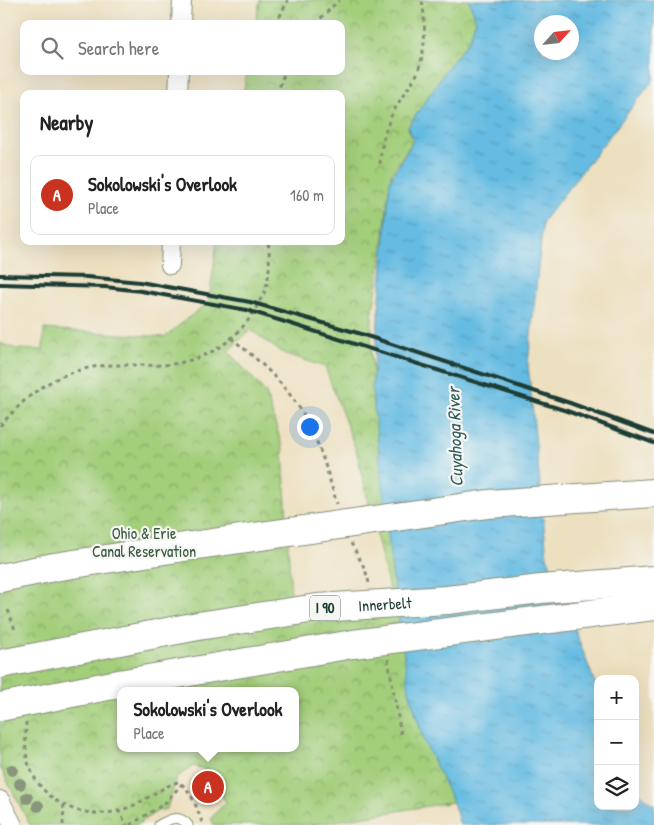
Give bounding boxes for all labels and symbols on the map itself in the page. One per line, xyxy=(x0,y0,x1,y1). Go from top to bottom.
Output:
north arrow xyxy=(534,15,579,60)
water label: Cuyahoga River xyxy=(440,385,469,487)
your location xyxy=(297,414,323,440)
park label: Ohio & Erie Canal Reservation xyxy=(92,522,196,562)
street label: Innerbelt xyxy=(358,591,413,616)
road number: I 90 xyxy=(310,596,340,620)
pin: A xyxy=(192,768,224,806)

